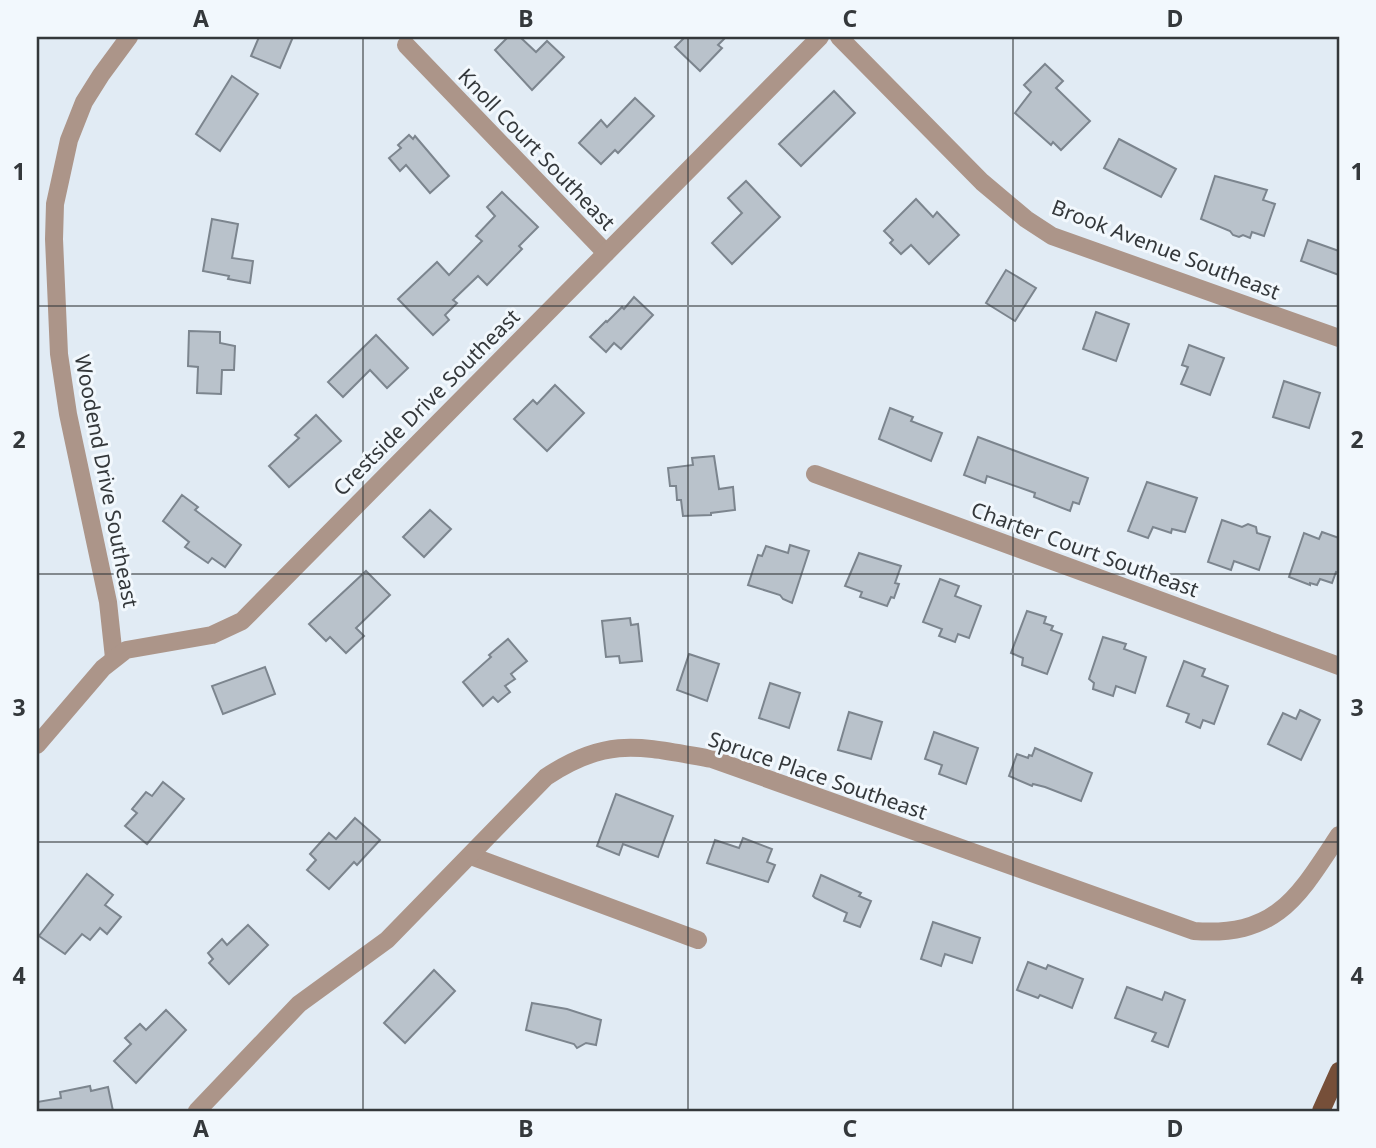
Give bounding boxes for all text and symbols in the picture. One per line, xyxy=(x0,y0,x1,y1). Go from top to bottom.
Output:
text: A xyxy=(193,2,209,34)
text: B xyxy=(518,2,534,34)
text: C xyxy=(843,2,858,34)
text: D xyxy=(1167,2,1183,34)
street label: Knoll Court Southeast xyxy=(452,62,622,236)
text: 1 xyxy=(12,155,26,187)
text: 1 xyxy=(1350,155,1364,187)
street label: Brook Avenue Southeast xyxy=(1048,193,1284,306)
street label: Crestside Drive Southeast xyxy=(327,302,526,501)
street label: Woodend Drive Southeast xyxy=(69,352,145,610)
text: 2 xyxy=(12,423,26,455)
text: 2 xyxy=(1350,423,1364,455)
street label: Charter Court Southeast xyxy=(967,495,1203,603)
text: 3 xyxy=(12,691,26,723)
text: 3 xyxy=(1350,691,1364,723)
street label: Spruce Place Southeast xyxy=(705,724,932,826)
text: 4 xyxy=(12,959,26,991)
text: 4 xyxy=(1350,959,1364,991)
text: A xyxy=(193,1112,209,1144)
text: B xyxy=(518,1112,534,1144)
text: C xyxy=(843,1112,858,1144)
text: D xyxy=(1167,1112,1183,1144)

